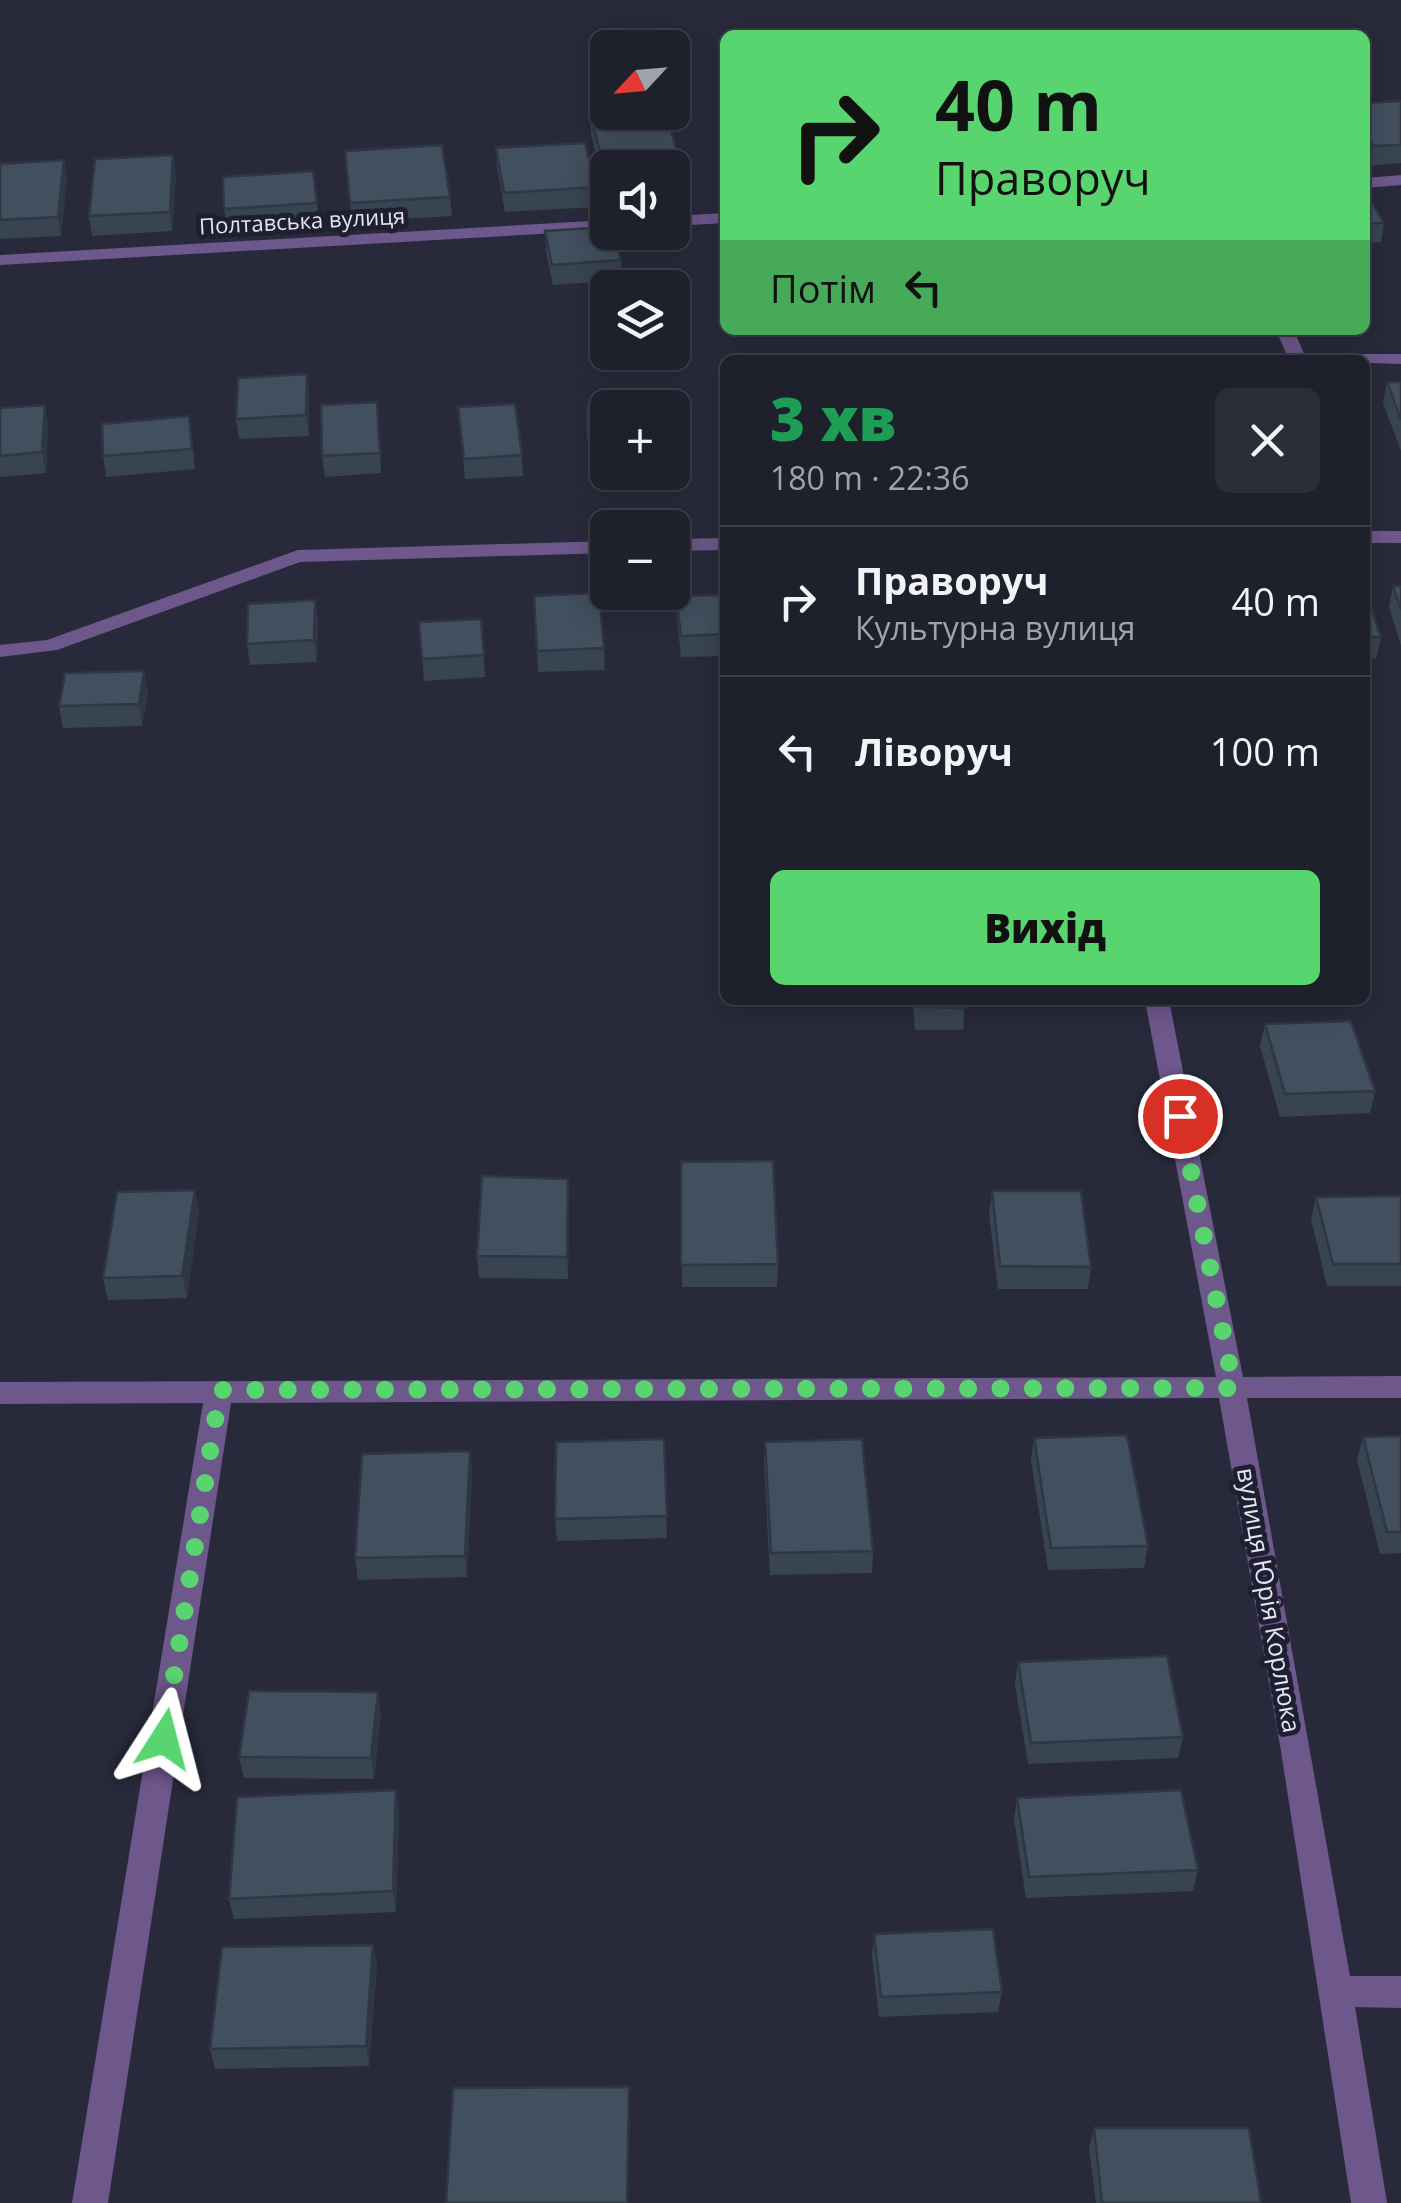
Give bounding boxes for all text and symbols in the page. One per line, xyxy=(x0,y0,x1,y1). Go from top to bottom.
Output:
north arrow xyxy=(590,30,690,130)
map controls xyxy=(590,30,690,610)
text: 40 m xyxy=(935,56,1102,152)
icon: right xyxy=(770,70,900,200)
text: Праворуч xyxy=(935,147,1151,208)
button: sound xyxy=(590,150,690,250)
street label: Полтавська вулиця xyxy=(198,200,406,240)
icon: left xyxy=(896,260,951,315)
text: Потім xyxy=(770,262,876,314)
button: layers xyxy=(590,270,690,370)
text: 3 хв xyxy=(770,377,896,459)
button: close xyxy=(1215,388,1320,493)
button: + xyxy=(590,390,690,490)
text: 180 m · 22:36 xyxy=(770,456,969,499)
button: − xyxy=(590,510,690,610)
text: Праворуч xyxy=(855,554,1048,606)
icon: right xyxy=(770,574,825,629)
text: 40 m xyxy=(1231,575,1320,627)
text: Культурна вулиця xyxy=(855,606,1136,649)
icon: left xyxy=(770,724,825,779)
text: Ліворуч xyxy=(855,725,1013,777)
text: 100 m xyxy=(1210,725,1320,777)
button: Вихід xyxy=(770,870,1320,985)
pin xyxy=(1138,1074,1223,1159)
icon: arrive xyxy=(1153,1089,1208,1144)
street label: вулиця Юрія Корлюка xyxy=(1230,1465,1310,1735)
position arrow xyxy=(112,1687,216,1791)

